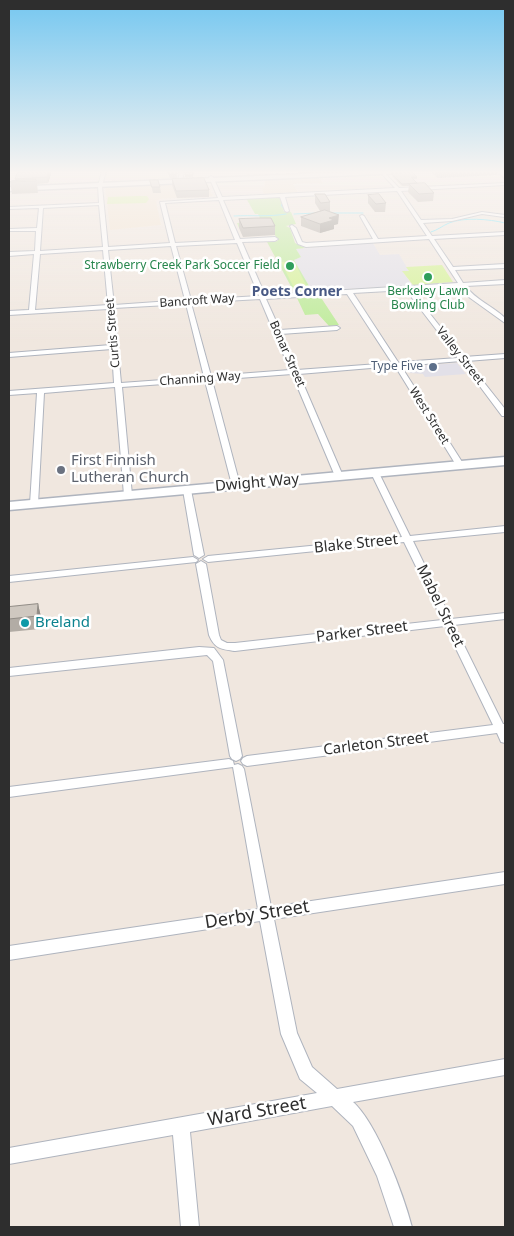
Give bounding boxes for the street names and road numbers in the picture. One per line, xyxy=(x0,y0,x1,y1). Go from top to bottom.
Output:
street label: Bancroft Way xyxy=(159,291,235,311)
street label: Curtis Street xyxy=(103,298,123,368)
street label: Bonar Street xyxy=(266,319,308,389)
street label: Valley Street xyxy=(433,324,487,388)
street label: Channing Way xyxy=(159,369,241,389)
street label: West Street xyxy=(406,385,452,447)
street label: Dwight Way xyxy=(214,470,300,496)
street label: Blake Street xyxy=(313,531,399,557)
street label: Mabel Street xyxy=(412,562,468,650)
street label: Parker Street xyxy=(315,617,409,647)
street label: Carleton Street xyxy=(322,729,430,759)
street label: Derby Street xyxy=(203,896,311,934)
street label: Ward Street xyxy=(206,1093,308,1131)

